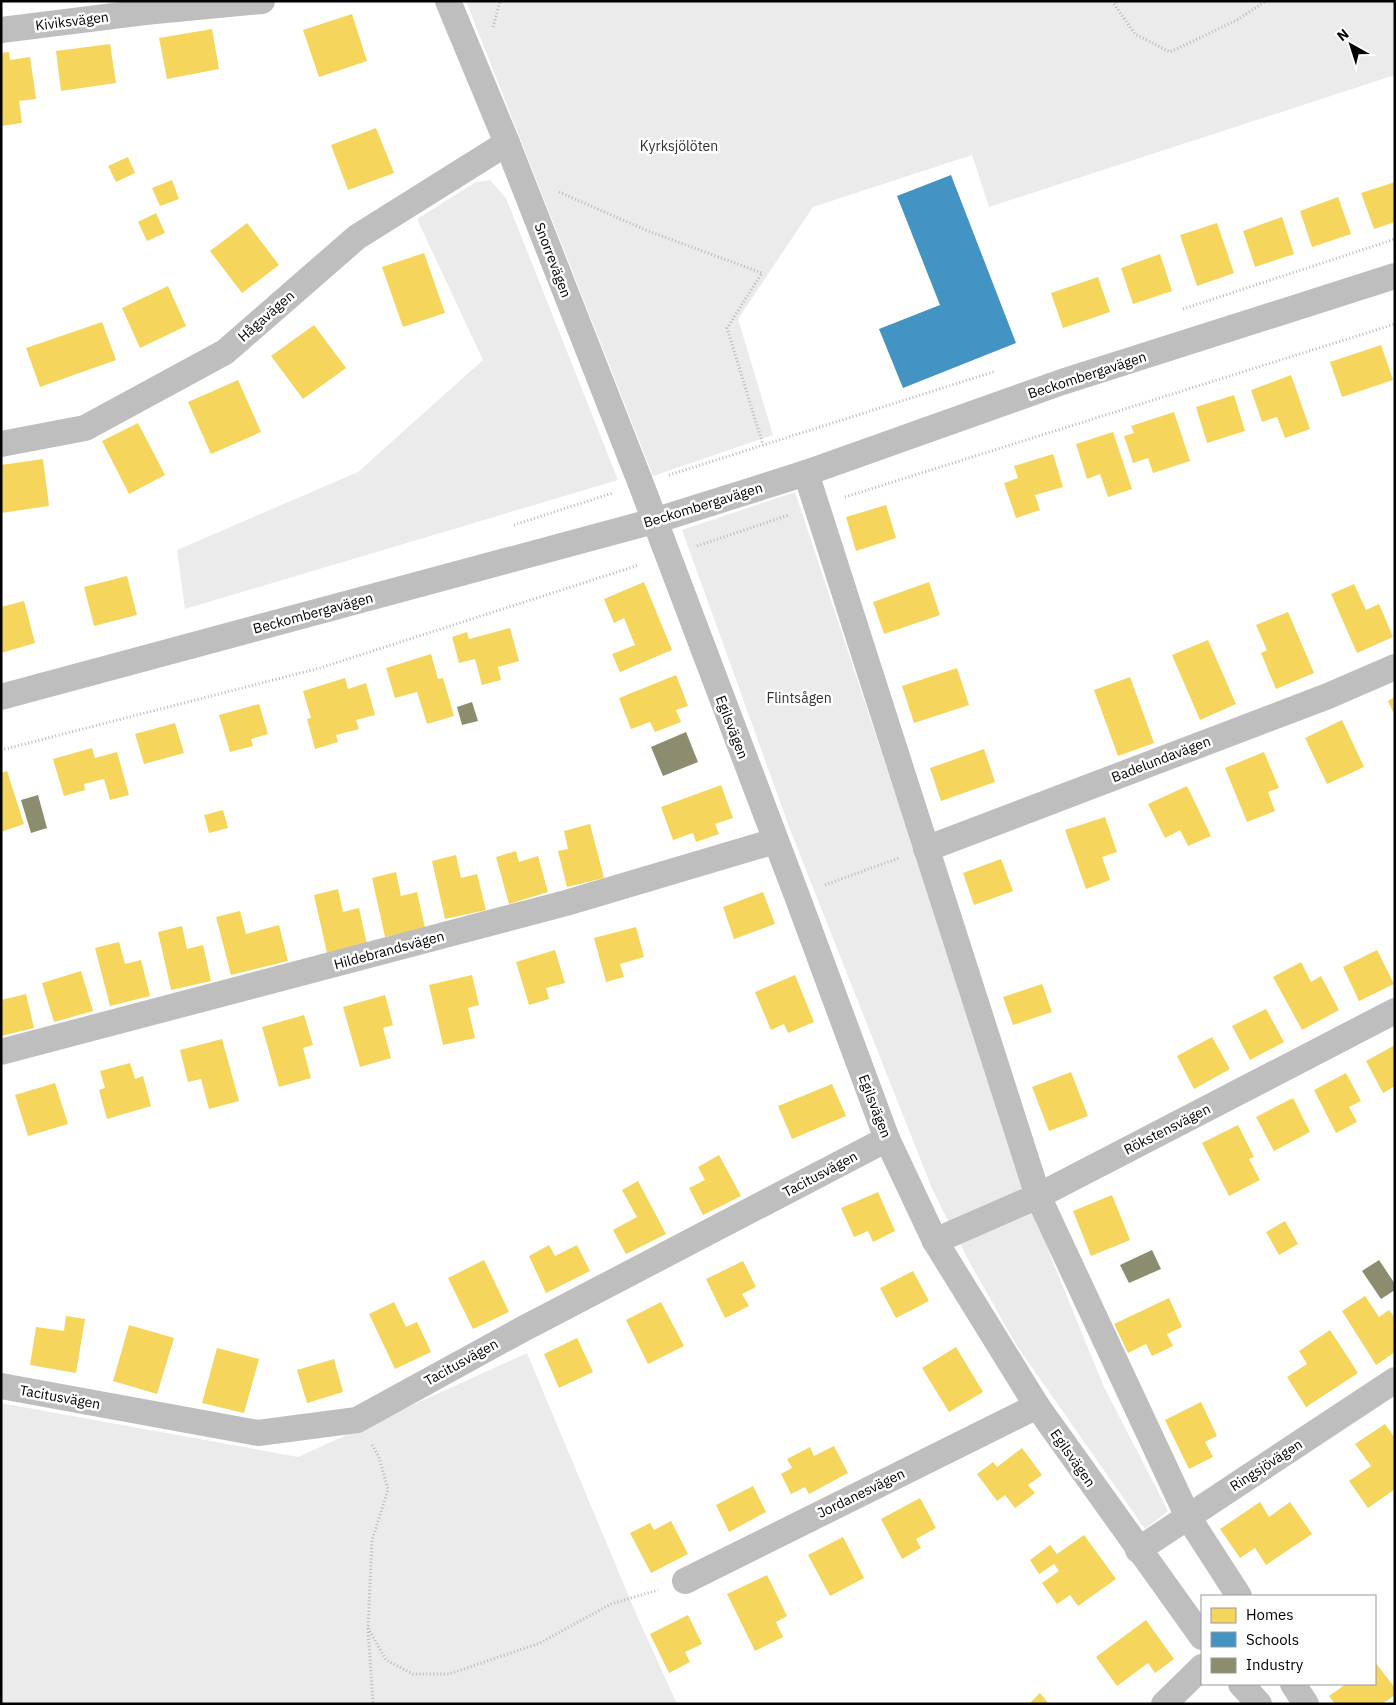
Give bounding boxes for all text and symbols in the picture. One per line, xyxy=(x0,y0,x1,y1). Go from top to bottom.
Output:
street label: Kiviksvägen xyxy=(34,8,110,34)
north arrow xyxy=(1326,20,1376,70)
text: N xyxy=(1333,25,1352,45)
park label: Kyrksjölöten xyxy=(640,137,718,155)
street label: Snorrevägen xyxy=(530,220,576,300)
street label: Hågavägen xyxy=(234,286,298,346)
street label: Beckombergavägen xyxy=(1025,347,1149,403)
street label: Beckombergavägen xyxy=(641,478,765,532)
street label: Beckombergavägen xyxy=(251,588,375,638)
park label: Flintsågen xyxy=(766,689,832,707)
street label: Egilsvägen xyxy=(712,693,752,761)
street label: Badelundavägen xyxy=(1109,732,1213,786)
street label: Hildebrandsvägen xyxy=(332,927,446,973)
street label: Egilsvägen xyxy=(855,1072,895,1140)
street label: Rökstensvägen xyxy=(1121,1099,1213,1159)
street label: Tacitusvägen xyxy=(780,1147,860,1201)
street label: Tacitusvägen xyxy=(421,1334,501,1390)
street label: Tacitusvägen xyxy=(18,1381,102,1413)
street label: Egilsvägen xyxy=(1047,1426,1099,1490)
street label: Ringsjövägen xyxy=(1226,1435,1306,1495)
street label: Jordanesvägen xyxy=(814,1464,908,1522)
legend xyxy=(1201,1595,1376,1685)
text: Homes xyxy=(1246,1605,1294,1624)
text: Schools xyxy=(1246,1630,1299,1649)
text: Industry xyxy=(1246,1655,1304,1674)

